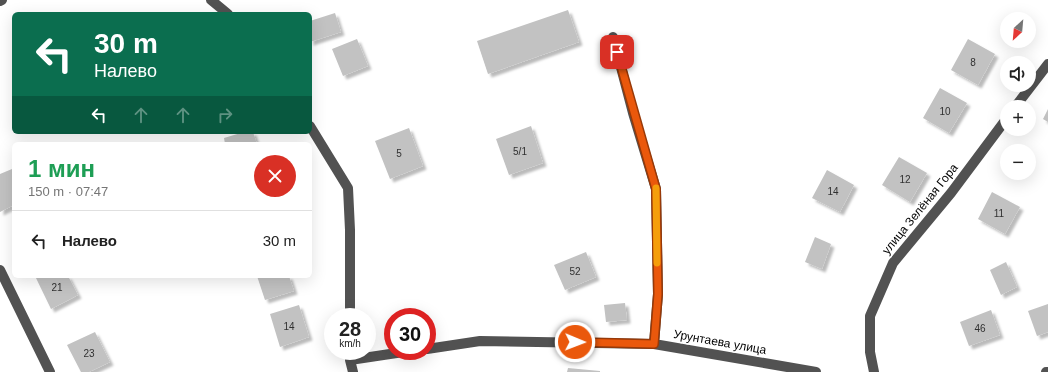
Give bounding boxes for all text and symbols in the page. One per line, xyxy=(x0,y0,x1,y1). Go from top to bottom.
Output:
north arrow xyxy=(1000,12,1036,48)
map controls xyxy=(1000,12,1036,180)
icon: left xyxy=(28,28,80,80)
text: 30 m xyxy=(94,28,158,59)
pin xyxy=(600,35,634,69)
icon: arrive xyxy=(606,41,628,63)
button: sound xyxy=(1000,56,1036,92)
house number: 8 xyxy=(970,57,976,68)
text: Налево xyxy=(94,61,157,81)
button: + xyxy=(1000,100,1036,136)
icon: left xyxy=(88,104,110,126)
icon: ahead xyxy=(130,104,152,126)
icon: ahead xyxy=(172,104,194,126)
icon: right xyxy=(214,104,236,126)
house number: 10 xyxy=(939,106,951,117)
button: − xyxy=(1000,144,1036,180)
house number: 5/1 xyxy=(513,146,527,157)
house number: 5 xyxy=(396,148,402,159)
text: 1 мин xyxy=(28,155,95,182)
button: close xyxy=(254,155,296,197)
street label: улица Зелёная Гора xyxy=(879,161,961,257)
house number: 12 xyxy=(899,174,911,185)
text: 150 m · 07:47 xyxy=(28,184,108,199)
house number: 14 xyxy=(827,186,839,197)
house number: 11 xyxy=(994,208,1005,219)
icon: left xyxy=(28,230,50,252)
text: Налево xyxy=(62,232,117,249)
text: 30 m xyxy=(263,232,296,249)
house number: 52 xyxy=(569,266,581,277)
house number: 21 xyxy=(51,282,63,293)
speed limit sign: 30 xyxy=(384,308,436,360)
text: 28 xyxy=(339,318,361,340)
house number: 14 xyxy=(283,321,295,332)
position arrow xyxy=(554,321,596,363)
house number: 46 xyxy=(974,323,986,334)
street label: Урунтаева улица xyxy=(672,327,768,357)
text: km/h xyxy=(339,338,361,349)
house number: 23 xyxy=(83,348,95,359)

